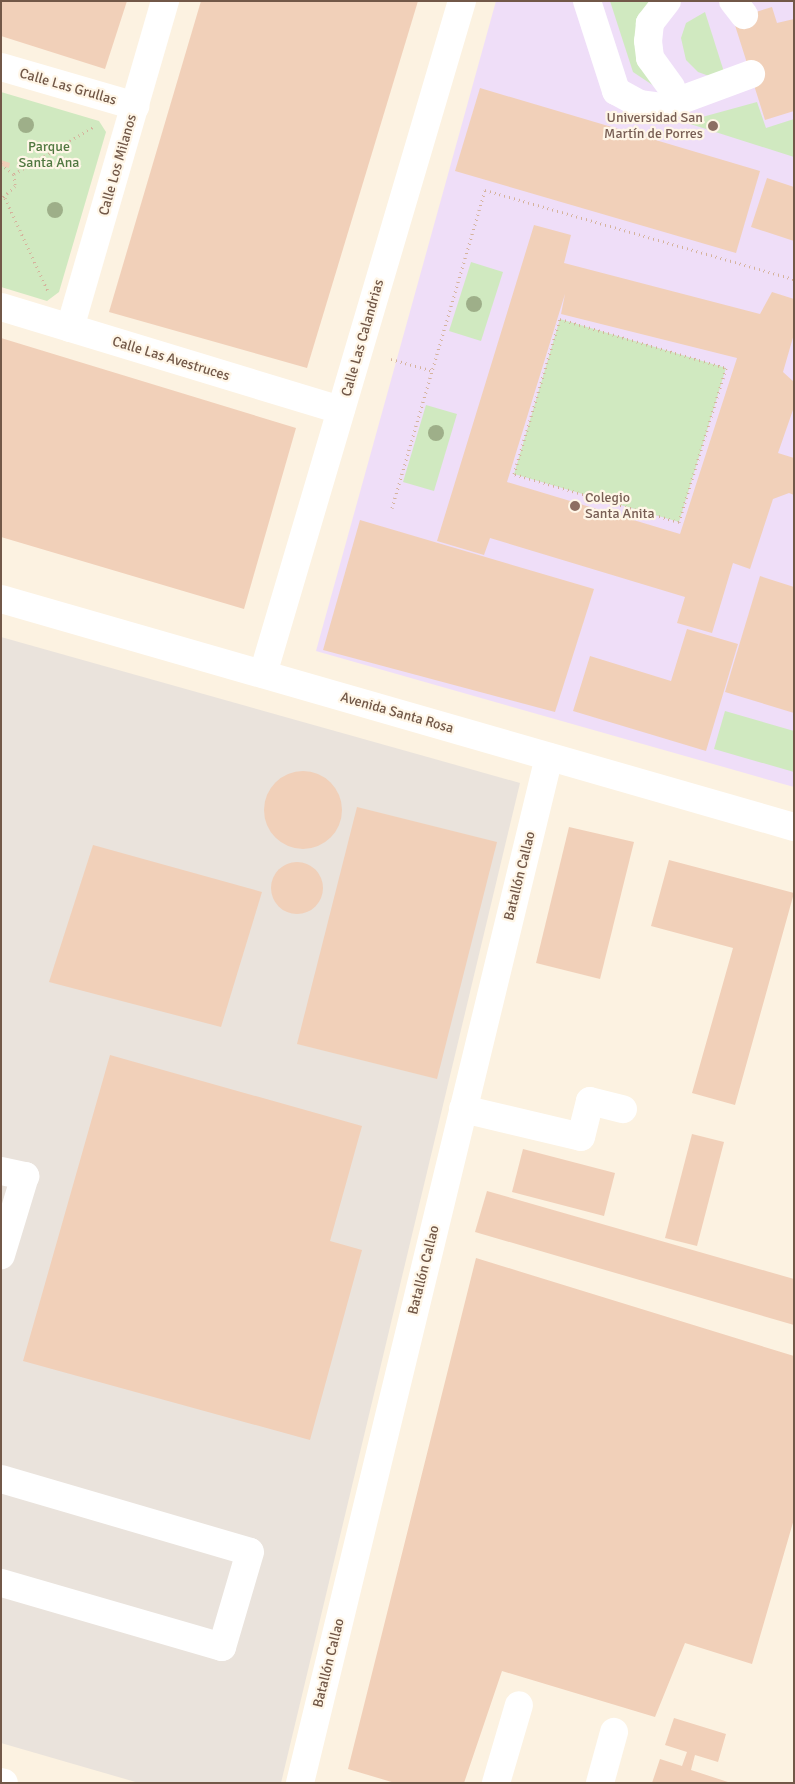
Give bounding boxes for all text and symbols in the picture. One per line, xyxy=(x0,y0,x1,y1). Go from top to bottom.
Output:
street label: Calle Las Grullas xyxy=(18,65,118,109)
place label: Universidad San Martín de Porres xyxy=(604,110,703,142)
street label: Calle Los Milanos xyxy=(96,113,140,217)
marker: Universidad San Martín de Porres xyxy=(707,120,719,132)
park label: Parque Santa Ana xyxy=(19,139,79,172)
street label: Calle Las Calandrias xyxy=(338,277,388,399)
street label: Calle Las Avestruces xyxy=(110,333,232,385)
place label: Colegio Santa Anita xyxy=(585,490,655,522)
marker: Colegio Santa Anita xyxy=(569,500,581,512)
street label: Avenida Santa Rosa xyxy=(339,689,455,737)
street label: Batallón Callao xyxy=(501,830,539,922)
street label: Batallón Callao xyxy=(405,1224,443,1316)
street label: Batallón Callao xyxy=(310,1617,348,1709)

